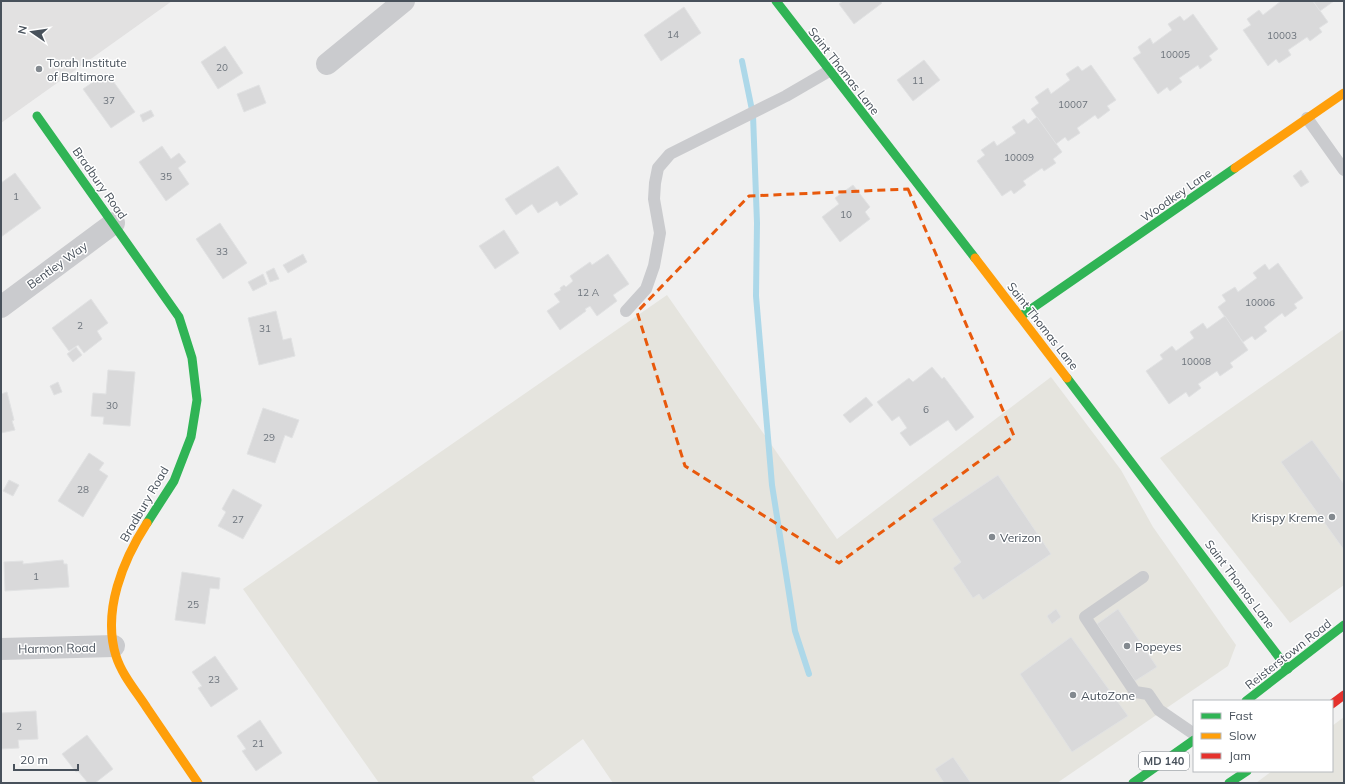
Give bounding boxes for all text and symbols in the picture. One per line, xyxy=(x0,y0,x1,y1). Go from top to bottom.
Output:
north arrow xyxy=(12,12,52,52)
text: N xyxy=(15,24,30,35)
street label: Saint Thomas Lane xyxy=(805,24,883,118)
house number: 14 xyxy=(667,28,679,41)
house number: 10003 xyxy=(1267,29,1297,42)
house number: 10005 xyxy=(1160,48,1190,61)
place label: Torah Institute of Baltimore xyxy=(47,55,127,84)
house number: 20 xyxy=(216,61,228,74)
marker: Torah Institute of Baltimore xyxy=(34,64,44,74)
house number: 11 xyxy=(912,74,924,87)
house number: 37 xyxy=(103,94,115,107)
house number: 10007 xyxy=(1058,98,1088,111)
street label: Bradbury Road xyxy=(70,144,130,222)
house number: 10009 xyxy=(1004,151,1034,164)
street label: Woodkey Lane xyxy=(1138,165,1214,225)
house number: 35 xyxy=(160,170,172,183)
house number: 1 xyxy=(13,190,19,203)
house number: 10 xyxy=(840,208,852,221)
street label: Bentley Way xyxy=(24,238,91,292)
house number: 33 xyxy=(216,245,228,258)
street label: Saint Thomas Lane xyxy=(1004,279,1082,373)
house number: 12 A xyxy=(577,286,600,299)
house number: 10006 xyxy=(1245,296,1275,309)
house number: 2 xyxy=(77,319,83,332)
house number: 31 xyxy=(259,322,271,335)
house number: 10008 xyxy=(1181,355,1211,368)
house number: 30 xyxy=(106,399,118,412)
house number: 6 xyxy=(923,403,929,416)
house number: 29 xyxy=(263,431,275,444)
street label: Bradbury Road xyxy=(116,464,172,544)
house number: 28 xyxy=(77,483,89,496)
place label: Krispy Kreme xyxy=(1251,510,1324,525)
marker: Krispy Kreme xyxy=(1327,512,1337,522)
house number: 27 xyxy=(232,513,244,526)
place label: Verizon xyxy=(1000,530,1041,545)
marker: Verizon xyxy=(987,532,997,542)
street label: Saint Thomas Lane xyxy=(1202,537,1278,631)
house number: 1 xyxy=(33,570,39,583)
house number: 25 xyxy=(187,598,199,611)
street label: Reisterstown Road xyxy=(1242,616,1334,692)
place label: Popeyes xyxy=(1135,639,1182,654)
street label: Harmon Road xyxy=(18,640,96,656)
marker: Popeyes xyxy=(1122,641,1132,651)
house number: 23 xyxy=(208,673,220,686)
place label: AutoZone xyxy=(1081,688,1135,703)
marker: AutoZone xyxy=(1068,690,1078,700)
legend xyxy=(1193,700,1333,772)
text: Fast xyxy=(1229,708,1253,723)
house number: 2 xyxy=(16,720,22,733)
text: Slow xyxy=(1229,728,1257,743)
house number: 21 xyxy=(252,737,264,750)
scale bar xyxy=(14,746,78,772)
text: Jam xyxy=(1229,748,1251,763)
text: 20 m xyxy=(20,752,48,767)
road number: MD 140 xyxy=(1139,752,1189,770)

